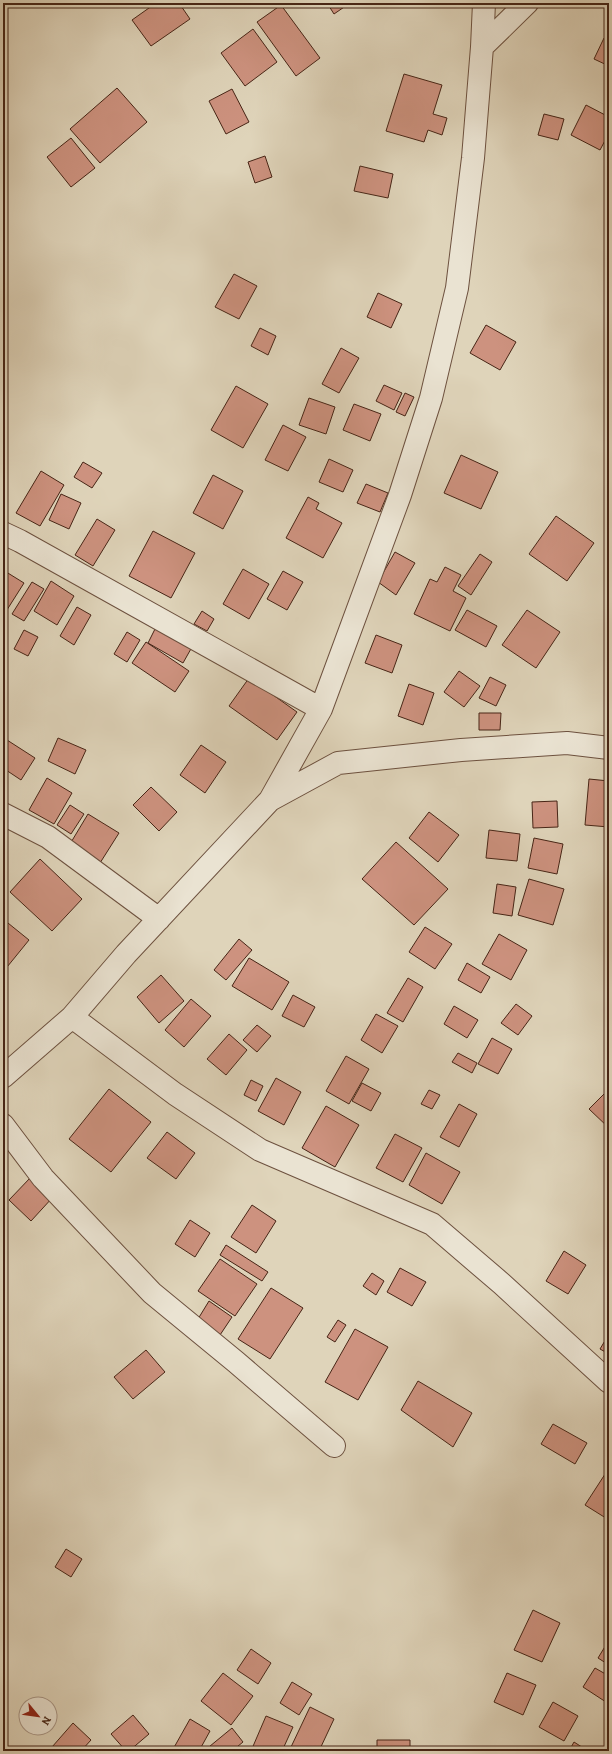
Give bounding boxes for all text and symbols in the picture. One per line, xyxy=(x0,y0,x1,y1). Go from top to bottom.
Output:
north arrow xyxy=(18,1696,58,1736)
text: N xyxy=(38,1713,55,1728)

